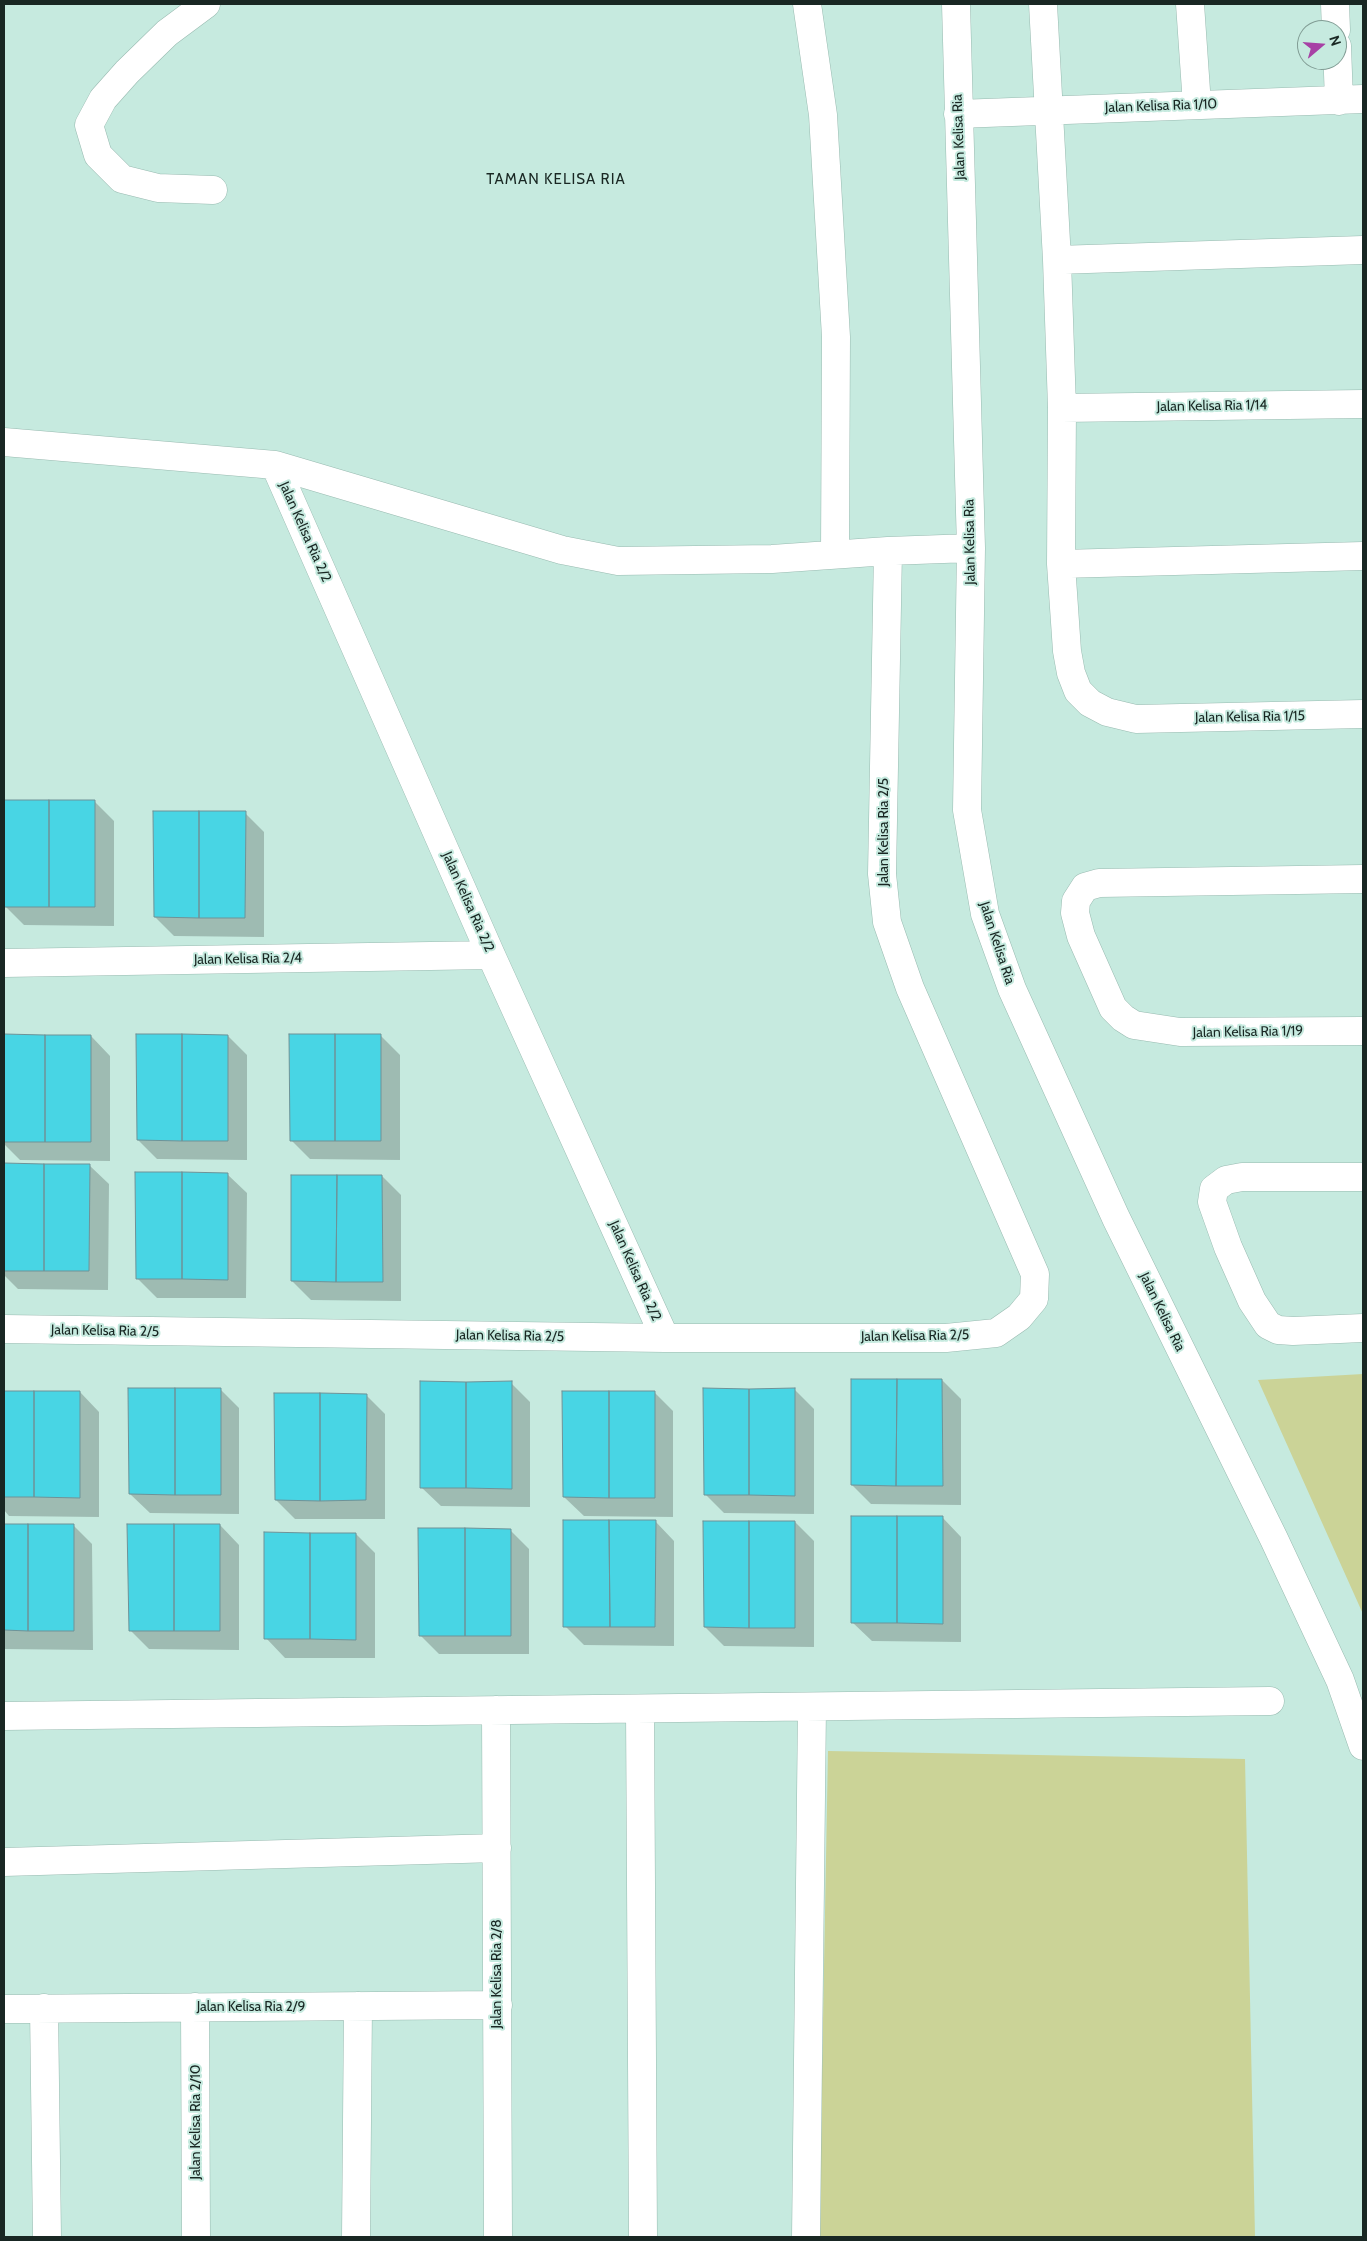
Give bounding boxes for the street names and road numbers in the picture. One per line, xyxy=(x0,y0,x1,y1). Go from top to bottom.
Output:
street label: Jalan Kelisa Ria xyxy=(949,94,969,180)
street label: Jalan Kelisa Ria 1/10 xyxy=(1105,96,1217,116)
street label: Jalan Kelisa Ria 1/14 xyxy=(1157,397,1267,415)
street label: Jalan Kelisa Ria 2/2 xyxy=(275,479,335,585)
street label: Jalan Kelisa Ria xyxy=(961,499,979,585)
street label: Jalan Kelisa Ria 1/15 xyxy=(1195,708,1305,726)
street label: Jalan Kelisa Ria 2/5 xyxy=(876,778,892,886)
street label: Jalan Kelisa Ria 2/2 xyxy=(438,849,498,955)
street label: Jalan Kelisa Ria xyxy=(976,900,1018,986)
street label: Jalan Kelisa Ria 2/4 xyxy=(194,950,302,968)
street label: Jalan Kelisa Ria 1/19 xyxy=(1193,1023,1303,1041)
street label: Jalan Kelisa Ria 2/2 xyxy=(605,1218,665,1324)
street label: Jalan Kelisa Ria xyxy=(1136,1270,1188,1354)
street label: Jalan Kelisa Ria 2/5 xyxy=(51,1322,159,1340)
street label: Jalan Kelisa Ria 2/5 xyxy=(456,1327,564,1345)
street label: Jalan Kelisa Ria 2/5 xyxy=(861,1327,969,1345)
street label: Jalan Kelisa Ria 2/8 xyxy=(489,1919,505,2029)
street label: Jalan Kelisa Ria 2/9 xyxy=(197,1999,305,2015)
street label: Jalan Kelisa Ria 2/10 xyxy=(188,2064,204,2180)

